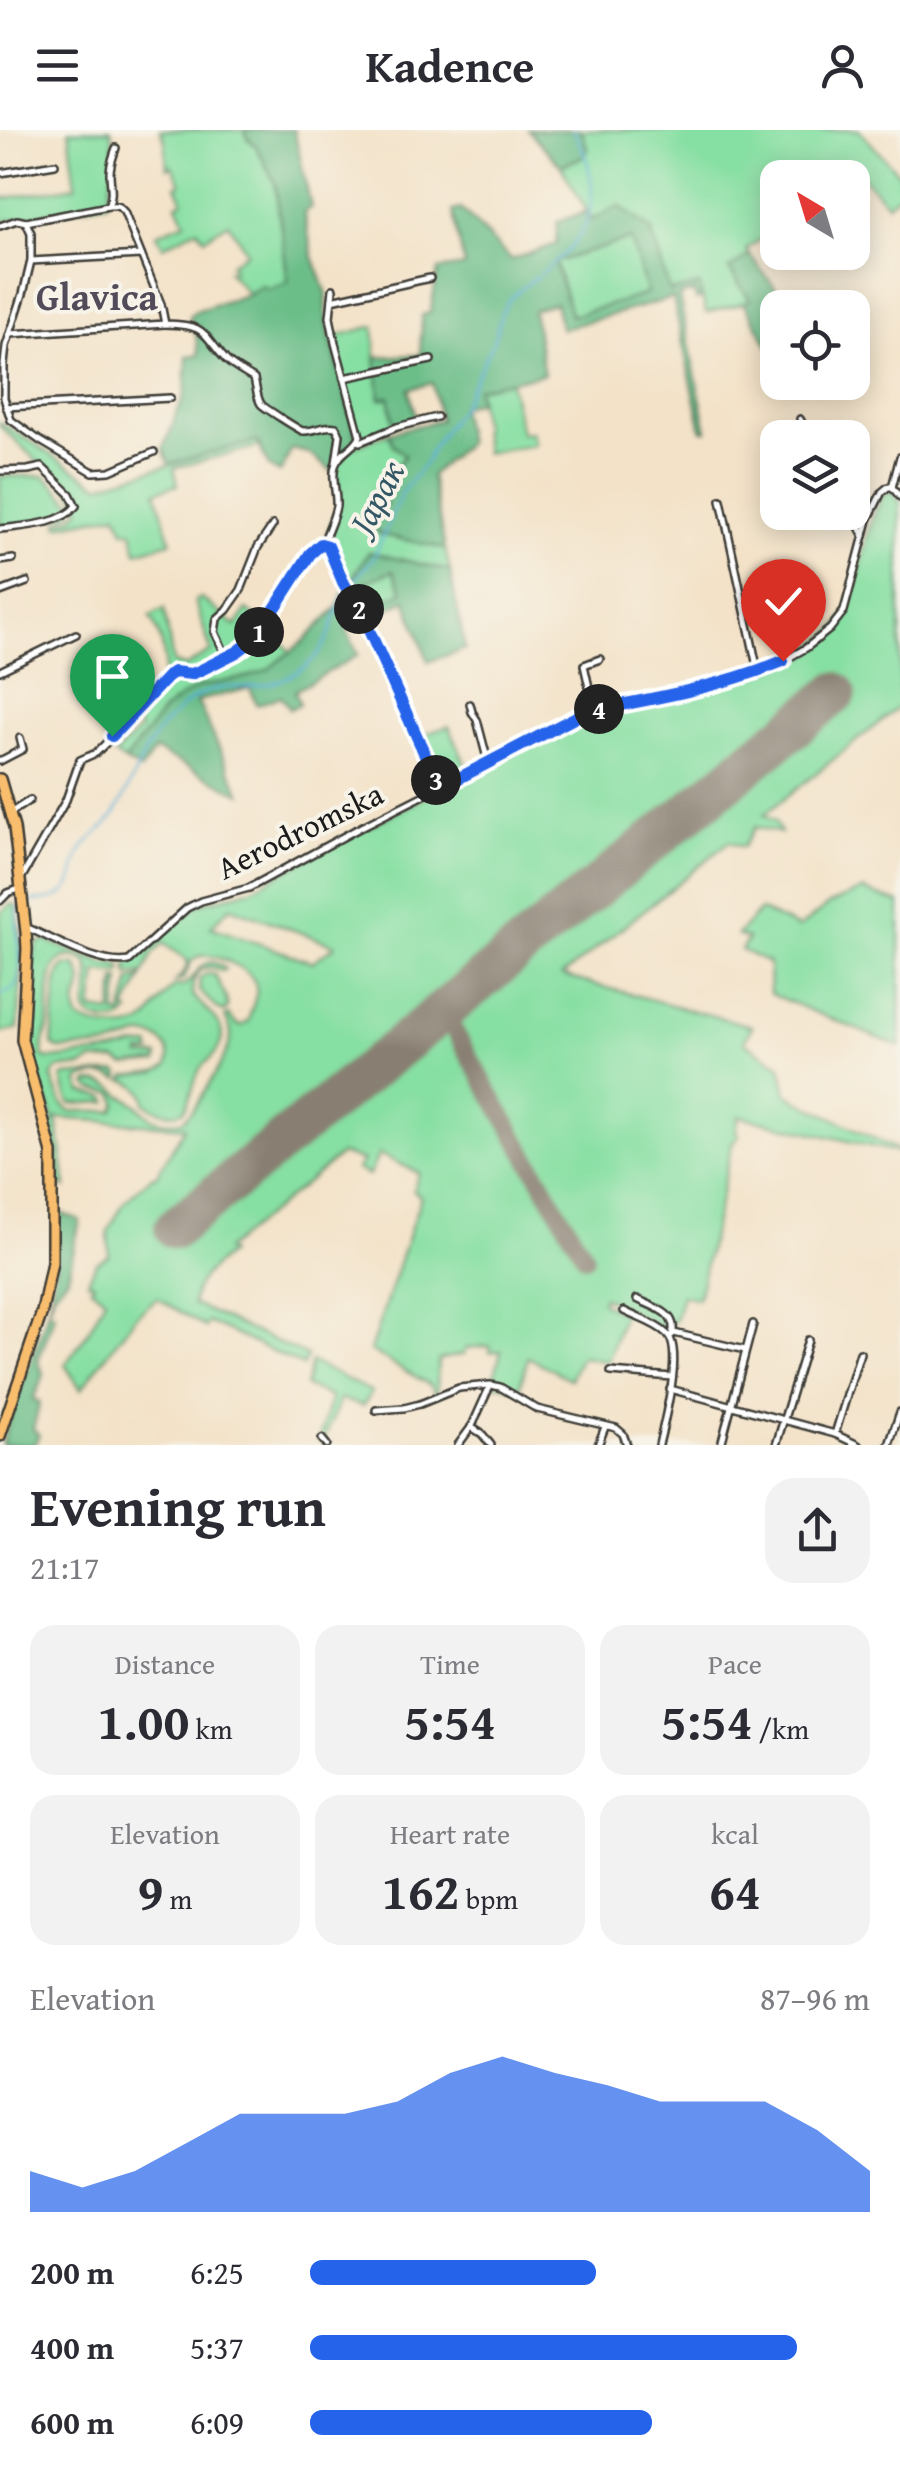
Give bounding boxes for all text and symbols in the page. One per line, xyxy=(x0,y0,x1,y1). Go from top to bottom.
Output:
text: Kadence xyxy=(366,33,534,98)
icon: menu xyxy=(30,38,85,93)
icon: person xyxy=(815,38,870,93)
north arrow xyxy=(760,160,870,270)
map controls xyxy=(760,160,870,530)
district label: Glavica xyxy=(36,268,159,324)
button: locate xyxy=(760,290,870,400)
button: layers xyxy=(760,420,870,530)
water label: Јарак xyxy=(334,451,417,547)
pin xyxy=(741,559,826,662)
icon: check xyxy=(756,574,811,629)
pin: 2 xyxy=(334,584,384,634)
text: 2 xyxy=(352,588,366,629)
pin: 1 xyxy=(234,607,284,657)
text: 1 xyxy=(252,611,266,652)
pin xyxy=(70,634,155,737)
icon: arrive xyxy=(85,649,140,704)
pin: 4 xyxy=(574,684,624,734)
text: 4 xyxy=(592,688,606,729)
pin: 3 xyxy=(411,755,461,805)
text: 3 xyxy=(429,759,443,800)
street label: Aerodromska xyxy=(209,770,391,891)
text: Evening run xyxy=(30,1466,326,1546)
button: share xyxy=(765,1478,870,1583)
text: 21:17 xyxy=(30,1544,99,1591)
text: Distance xyxy=(115,1643,215,1684)
text: Time xyxy=(420,1643,480,1684)
text: Pace xyxy=(708,1643,762,1684)
text: 1.00 xyxy=(97,1684,189,1757)
text: 5:54 xyxy=(404,1684,496,1757)
text: 5:54 xyxy=(661,1684,753,1757)
text: km xyxy=(189,1708,233,1749)
text: /km xyxy=(753,1708,809,1749)
text: Elevation xyxy=(110,1813,220,1854)
text: Heart rate xyxy=(390,1813,510,1854)
text: kcal xyxy=(711,1813,759,1854)
text: 9 xyxy=(138,1854,163,1927)
text: 162 xyxy=(382,1854,460,1927)
text: 64 xyxy=(709,1854,761,1927)
text: m xyxy=(163,1878,192,1919)
text: bpm xyxy=(460,1878,518,1919)
text: Elevation xyxy=(30,1975,155,2022)
text: 87–96 m xyxy=(760,1975,870,2022)
text: 200 m xyxy=(30,2249,114,2296)
text: 6:25 xyxy=(190,2249,244,2296)
text: 400 m xyxy=(30,2324,114,2371)
text: 5:37 xyxy=(190,2324,244,2371)
text: 600 m xyxy=(30,2399,114,2446)
text: 6:09 xyxy=(190,2399,244,2446)

